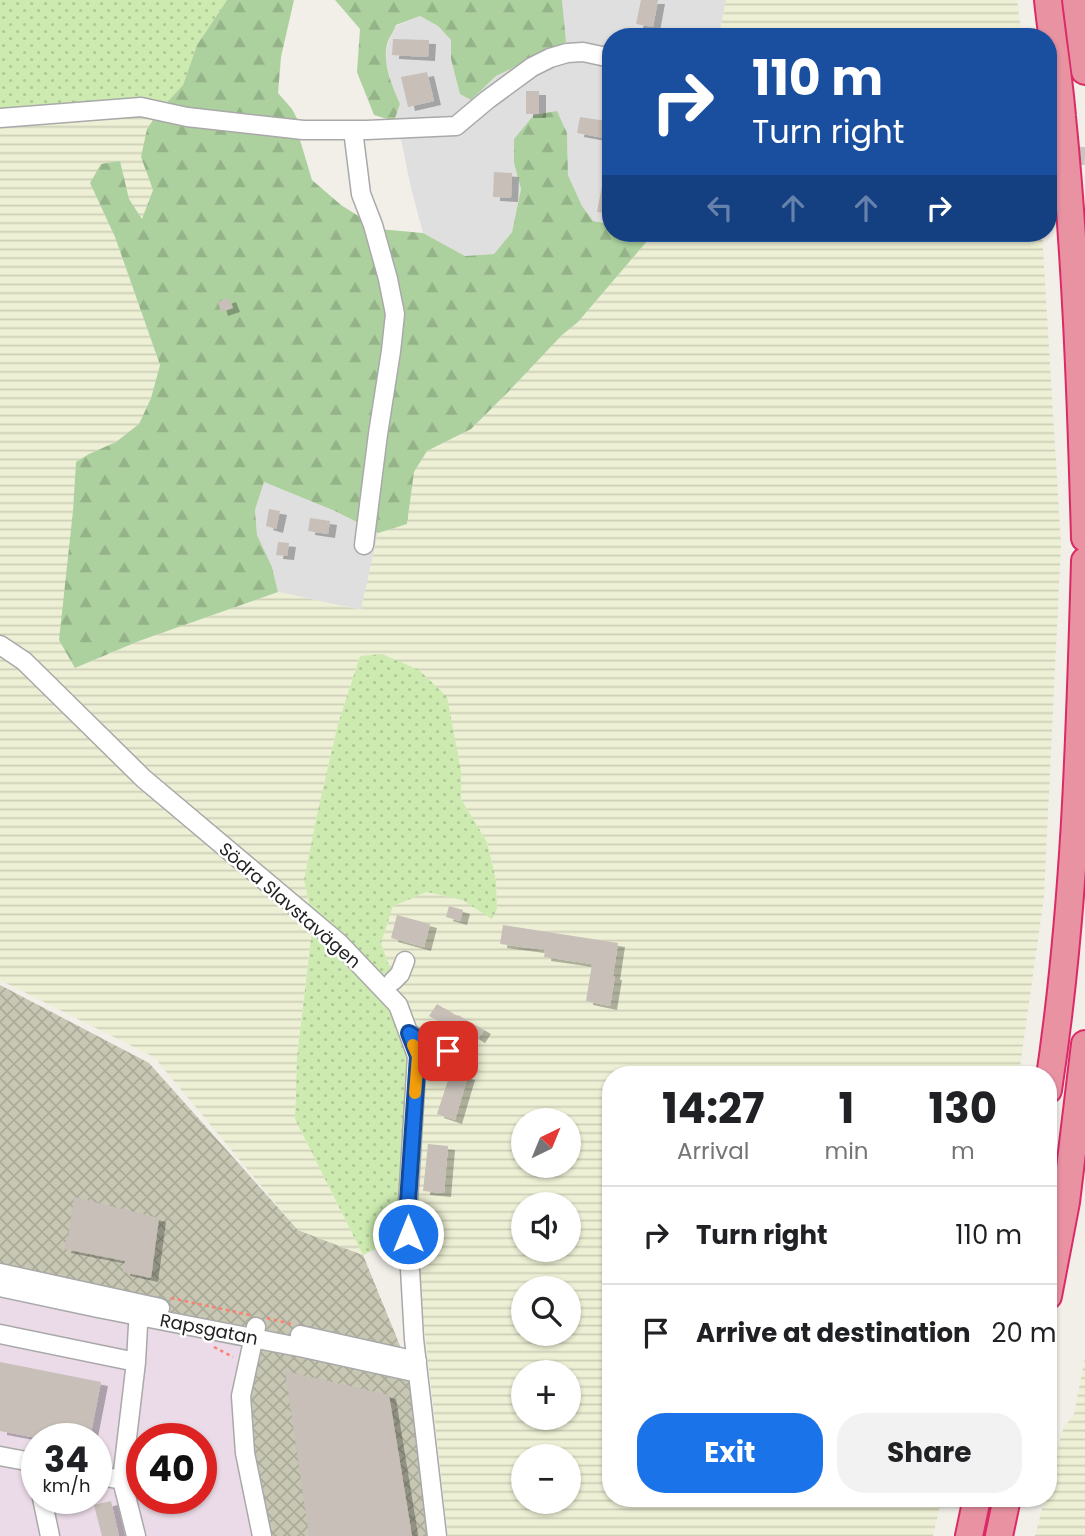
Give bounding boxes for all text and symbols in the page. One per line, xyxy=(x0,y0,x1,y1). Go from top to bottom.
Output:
text: 110 m xyxy=(752,44,883,112)
icon: right xyxy=(637,56,728,147)
text: Turn right xyxy=(752,109,904,154)
icon: left xyxy=(701,189,739,227)
icon: ahead xyxy=(774,189,812,227)
icon: ahead xyxy=(847,189,885,227)
icon: right xyxy=(920,189,958,227)
street label: Södra Slavstavägen xyxy=(214,836,366,974)
pin xyxy=(418,1021,478,1081)
icon: arrive xyxy=(429,1032,467,1070)
text: 14:27 xyxy=(662,1079,765,1138)
text: 1 xyxy=(839,1079,854,1138)
text: 130 xyxy=(928,1079,997,1138)
north arrow xyxy=(511,1108,581,1178)
map controls xyxy=(511,1108,581,1514)
text: Arrival xyxy=(677,1135,749,1167)
text: min xyxy=(824,1135,869,1167)
text: m xyxy=(951,1135,975,1167)
button: sound xyxy=(511,1192,581,1262)
position arrow xyxy=(371,1197,445,1271)
icon: right xyxy=(637,1216,675,1254)
text: Turn right xyxy=(696,1217,828,1253)
text: 110 m xyxy=(955,1217,1022,1253)
button: search xyxy=(511,1276,581,1346)
street label: Rapsgatan xyxy=(158,1307,260,1351)
icon: arrive xyxy=(637,1314,675,1352)
text: Arrive at destination xyxy=(696,1315,971,1351)
text: 20 m xyxy=(992,1315,1057,1351)
button: + xyxy=(511,1360,581,1430)
button: Exit xyxy=(637,1413,823,1493)
button: Share xyxy=(837,1413,1022,1493)
speed limit sign: 40 xyxy=(126,1423,217,1514)
text: 34 xyxy=(44,1435,89,1484)
button: − xyxy=(511,1444,581,1514)
text: km/h xyxy=(43,1473,90,1498)

